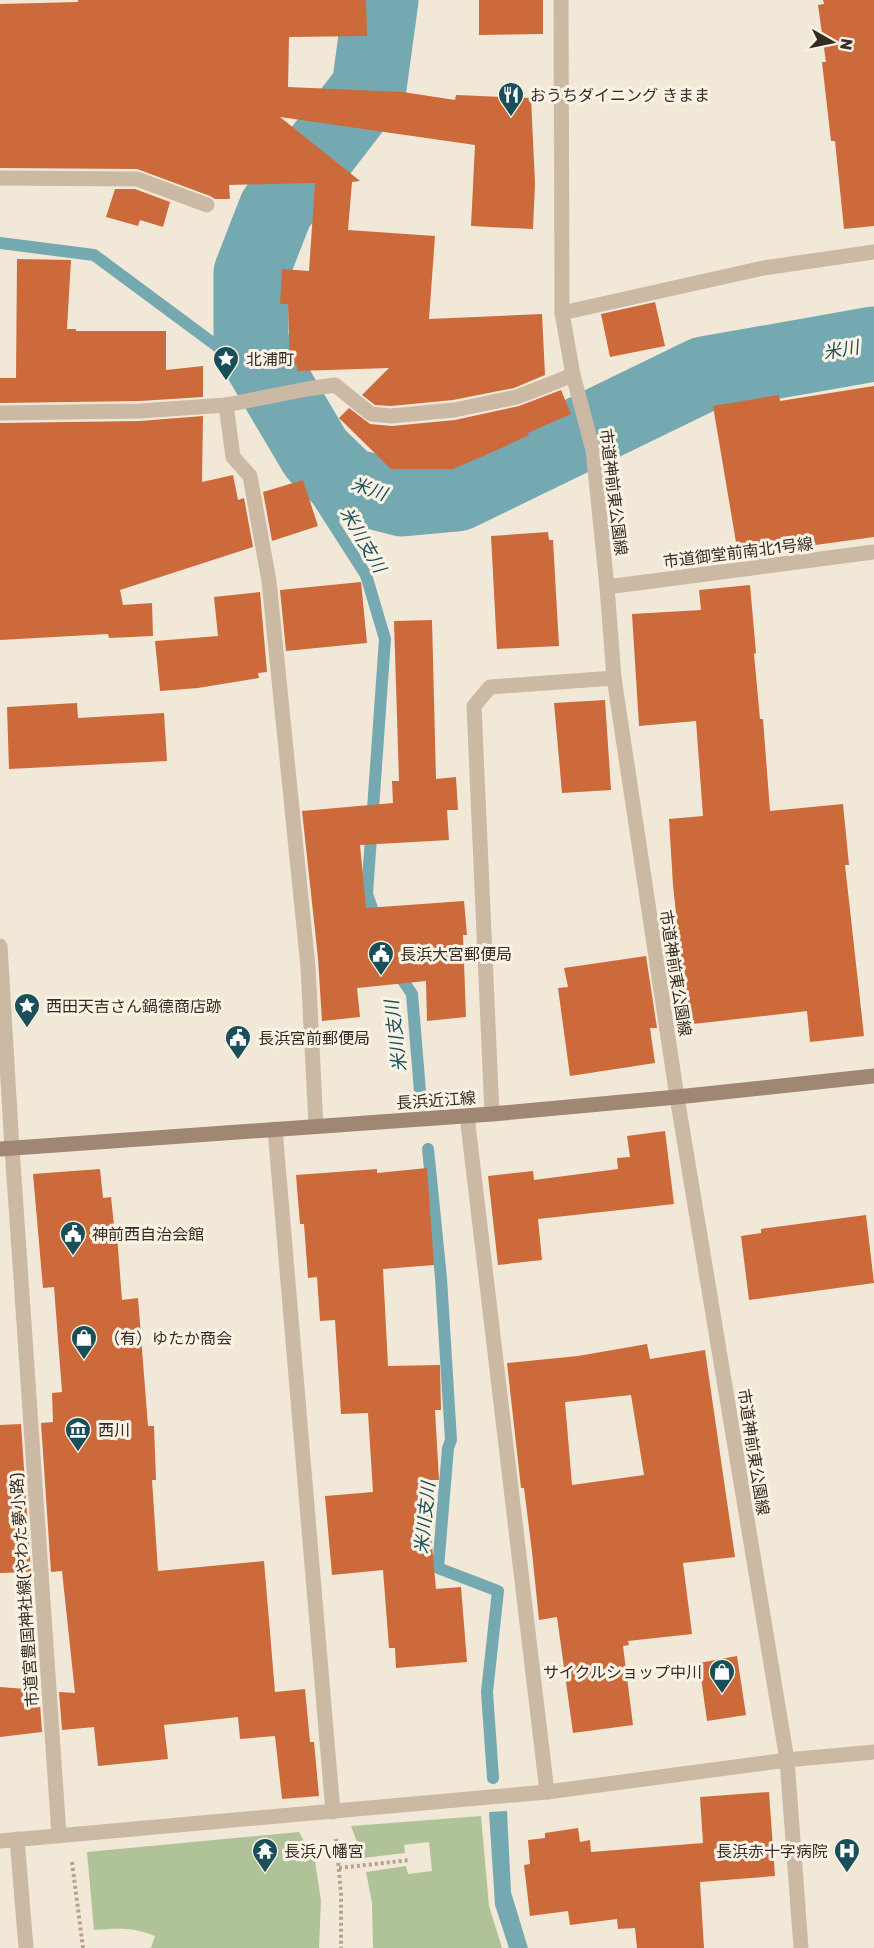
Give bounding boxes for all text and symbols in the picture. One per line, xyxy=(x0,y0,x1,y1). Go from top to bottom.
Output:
north arrow xyxy=(802,12,862,72)
text: N xyxy=(836,37,857,51)
restaurant icon: おうちダイニング きまま xyxy=(496,80,526,118)
place label: おうちダイニング きまま xyxy=(530,86,710,105)
water label: 米川 xyxy=(821,336,863,364)
place icon: 北浦町 xyxy=(211,344,241,382)
place label: 北浦町 xyxy=(246,350,294,369)
street label: 市道神前東公園線 xyxy=(596,427,631,557)
water label: 米川 xyxy=(348,473,391,506)
water label: 米川支川 xyxy=(335,503,392,578)
street label: 市道御堂前南北1号線 xyxy=(662,534,814,571)
street label: 市道神前東公園線 xyxy=(656,908,695,1038)
public building icon: 長浜大宮郵便局 xyxy=(366,939,396,977)
place label: 長浜大宮郵便局 xyxy=(400,945,512,964)
place icon: 西田天吉さん鍋德商店跡 xyxy=(12,991,42,1029)
place label: 西田天吉さん鍋德商店跡 xyxy=(46,997,222,1016)
water label: 米川支川 xyxy=(380,997,411,1073)
public building icon: 長浜宮前郵便局 xyxy=(223,1023,253,1061)
place label: 長浜宮前郵便局 xyxy=(258,1029,370,1048)
street label: 長浜近江線 xyxy=(395,1088,477,1113)
public building icon: 神前西自治会館 xyxy=(58,1219,88,1257)
place label: 神前西自治会館 xyxy=(92,1225,204,1244)
shop icon: （有）ゆたか商会 xyxy=(69,1323,99,1361)
place label: （有）ゆたか商会 xyxy=(104,1329,232,1348)
street label: 市道神前東公園線 xyxy=(734,1387,773,1517)
museum icon: 西川 xyxy=(63,1415,93,1453)
place label: 西川 xyxy=(98,1421,130,1440)
street label: 市道宮豊国神社線(やわた夢小路) xyxy=(7,1472,42,1708)
water label: 米川支川 xyxy=(410,1479,440,1555)
shop icon: サイクルショップ中川 xyxy=(707,1657,737,1695)
place label: サイクルショップ中川 xyxy=(543,1663,702,1682)
temple icon: 長浜八幡宮 xyxy=(250,1836,280,1874)
hospital icon: 長浜赤十字病院 xyxy=(832,1836,862,1874)
place label: 長浜八幡宮 xyxy=(284,1842,364,1861)
place label: 長浜赤十字病院 xyxy=(716,1842,828,1861)

